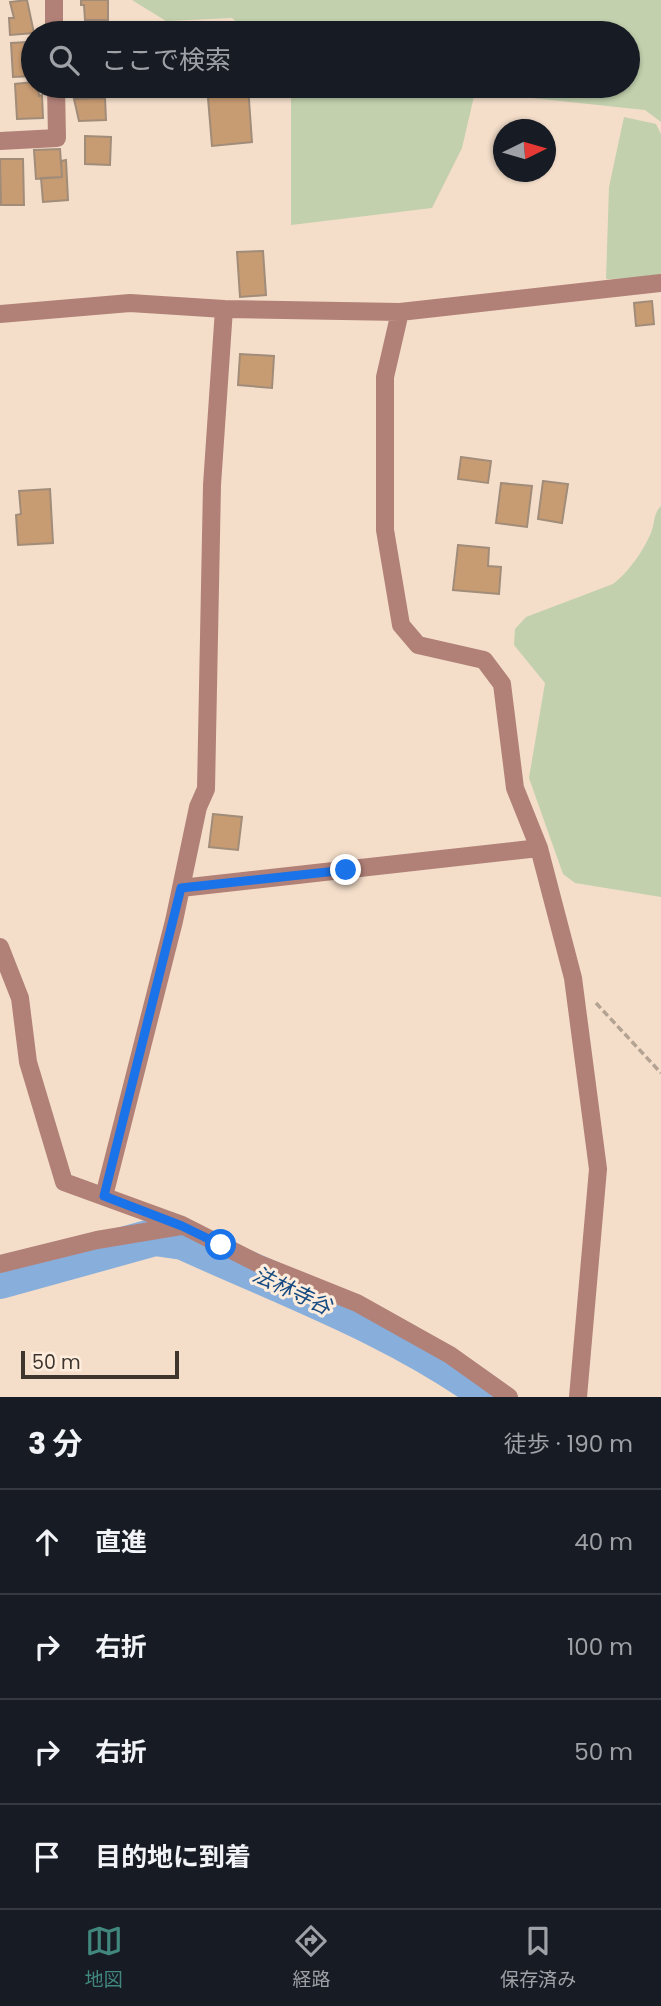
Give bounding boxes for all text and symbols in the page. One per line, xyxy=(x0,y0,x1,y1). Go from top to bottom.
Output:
search box xyxy=(21,21,640,98)
icon: search xyxy=(45,41,83,79)
text: ここで検索 xyxy=(101,42,231,78)
north arrow xyxy=(493,119,556,182)
route end xyxy=(330,854,361,885)
route start xyxy=(205,1229,236,1260)
water label: 法林寺谷 xyxy=(248,1260,338,1322)
scale bar xyxy=(21,1348,178,1380)
text: 50 m xyxy=(32,1349,81,1376)
text: 3 分 xyxy=(28,1422,83,1465)
text: 徒歩 · 190 m xyxy=(504,1428,633,1460)
icon: ahead xyxy=(28,1523,66,1561)
text: 直進 xyxy=(95,1524,147,1560)
text: 40 m xyxy=(574,1526,633,1558)
icon: right xyxy=(28,1628,66,1666)
text: 右折 xyxy=(95,1629,147,1665)
text: 100 m xyxy=(567,1631,633,1663)
icon: right xyxy=(28,1733,66,1771)
text: 右折 xyxy=(95,1734,147,1770)
text: 50 m xyxy=(574,1736,633,1768)
icon: arrive xyxy=(28,1838,66,1876)
text: 目的地に到着 xyxy=(95,1839,251,1875)
tab: 地図 xyxy=(85,1922,123,1994)
tab: 経路 xyxy=(292,1922,330,1994)
tab: 保存済み xyxy=(500,1922,576,1994)

